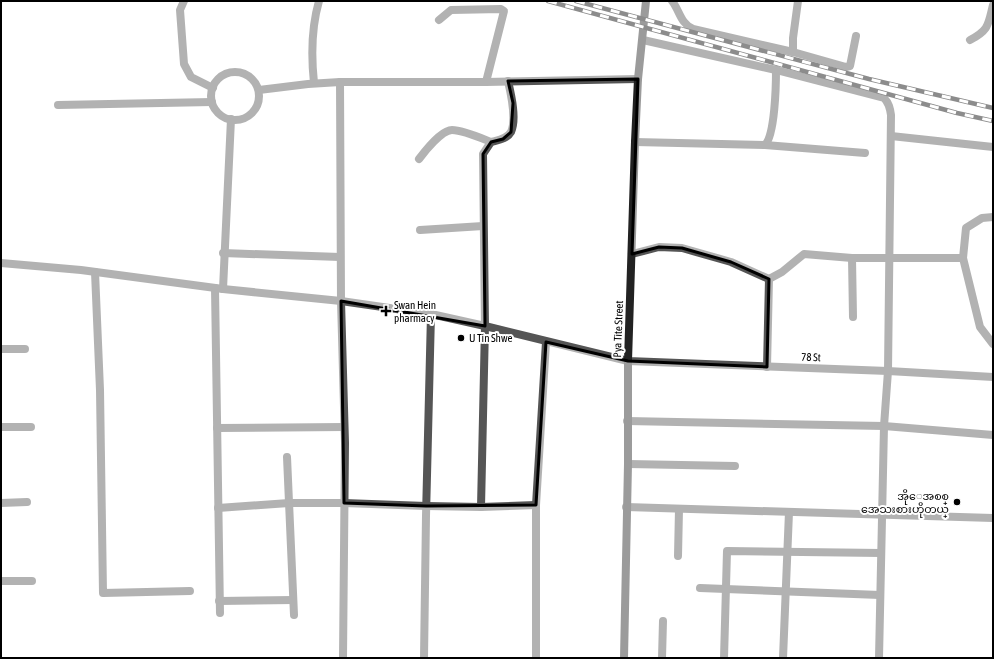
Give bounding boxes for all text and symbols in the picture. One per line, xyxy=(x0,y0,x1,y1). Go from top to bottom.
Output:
place label: Swan Hein pharmacy xyxy=(394,299,436,324)
street label: Pya Tite Street xyxy=(611,300,625,358)
marker: Swan Hein pharmacy xyxy=(381,306,391,316)
place label: U Tin Shwe xyxy=(469,332,512,344)
marker: U Tin Shwe xyxy=(456,333,466,343)
street label: 78 St xyxy=(801,351,821,363)
place label: အိုေအစစ္ အေသးစားဟိုတယ္ xyxy=(861,489,949,518)
marker: အိုေအစစ္ အေသးစားဟိုတယ္ xyxy=(952,497,962,507)

